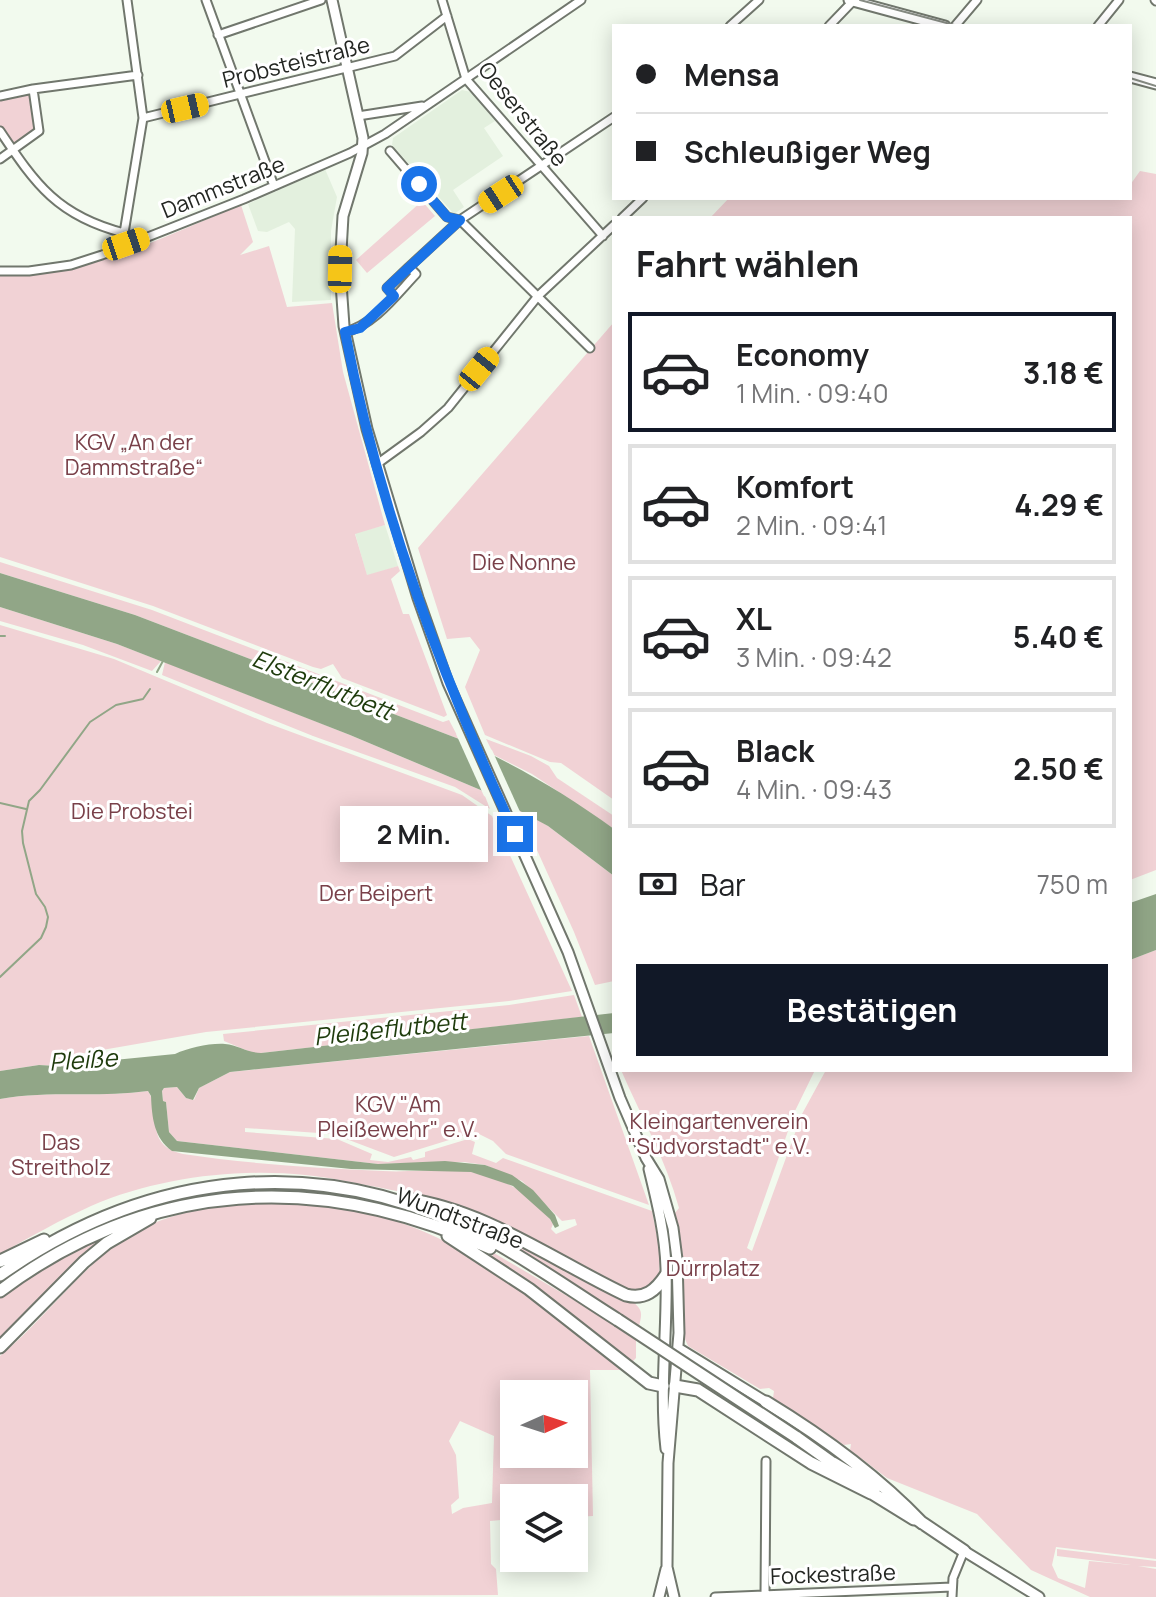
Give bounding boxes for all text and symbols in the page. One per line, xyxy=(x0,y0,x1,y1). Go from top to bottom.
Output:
street label: Probsteistraße xyxy=(219,29,373,95)
text: Mensa xyxy=(684,54,780,95)
street label: Oeserstraße xyxy=(471,55,575,173)
car xyxy=(159,91,211,125)
text: Schleußiger Weg xyxy=(684,131,931,172)
street label: Dammstraße xyxy=(157,149,289,225)
route start xyxy=(401,166,437,202)
car xyxy=(474,171,528,217)
car xyxy=(99,225,153,263)
text: Fahrt wählen xyxy=(636,239,859,288)
car xyxy=(328,245,352,293)
text: Economy xyxy=(736,334,869,375)
icon: car xyxy=(640,336,712,408)
car xyxy=(455,343,503,395)
text: 3.18 € xyxy=(1023,352,1104,393)
text: 1 Min. · 09:40 xyxy=(736,375,889,411)
park label: KGV „An der Dammstraße“ xyxy=(65,427,203,482)
text: Komfort xyxy=(736,466,854,507)
icon: car xyxy=(640,468,712,540)
text: 4.29 € xyxy=(1014,484,1104,525)
text: 2 Min. · 09:41 xyxy=(736,507,888,543)
park label: Die Nonne xyxy=(472,547,576,577)
text: XL xyxy=(736,598,772,639)
icon: car xyxy=(640,600,712,672)
text: 5.40 € xyxy=(1013,616,1104,657)
text: 3 Min. · 09:42 xyxy=(736,639,892,675)
water label: Elsterflutbett xyxy=(248,641,401,728)
text: Black xyxy=(736,730,814,771)
icon: car xyxy=(640,732,712,804)
text: 2.50 € xyxy=(1013,748,1104,789)
text: 4 Min. · 09:43 xyxy=(736,771,892,807)
park label: Die Probstei xyxy=(71,796,193,826)
callout: 2 Min. xyxy=(339,806,487,862)
text: 2 Min. xyxy=(377,816,451,852)
route end xyxy=(497,816,533,852)
icon: cash xyxy=(636,862,680,906)
text: Bar xyxy=(700,864,746,905)
text: 750 m xyxy=(1037,866,1108,902)
park label: Der Beipert xyxy=(319,878,433,908)
button: Bestätigen xyxy=(636,964,1108,1056)
water label: Pleißeflutbett xyxy=(312,1003,471,1052)
water label: Pleiße xyxy=(48,1040,120,1078)
park label: KGV "Am Pleißewehr" e.V. xyxy=(318,1089,478,1144)
park label: Kleingartenverein "Südvorstadt" e.V. xyxy=(628,1106,810,1161)
park label: Das Streitholz xyxy=(11,1127,111,1182)
street label: Wundtstraße xyxy=(392,1180,528,1256)
park label: Dürrplatz xyxy=(666,1253,760,1283)
north arrow xyxy=(500,1380,588,1468)
map controls xyxy=(500,1380,588,1572)
button: layers xyxy=(500,1484,588,1572)
street label: Fockestraße xyxy=(770,1557,896,1591)

